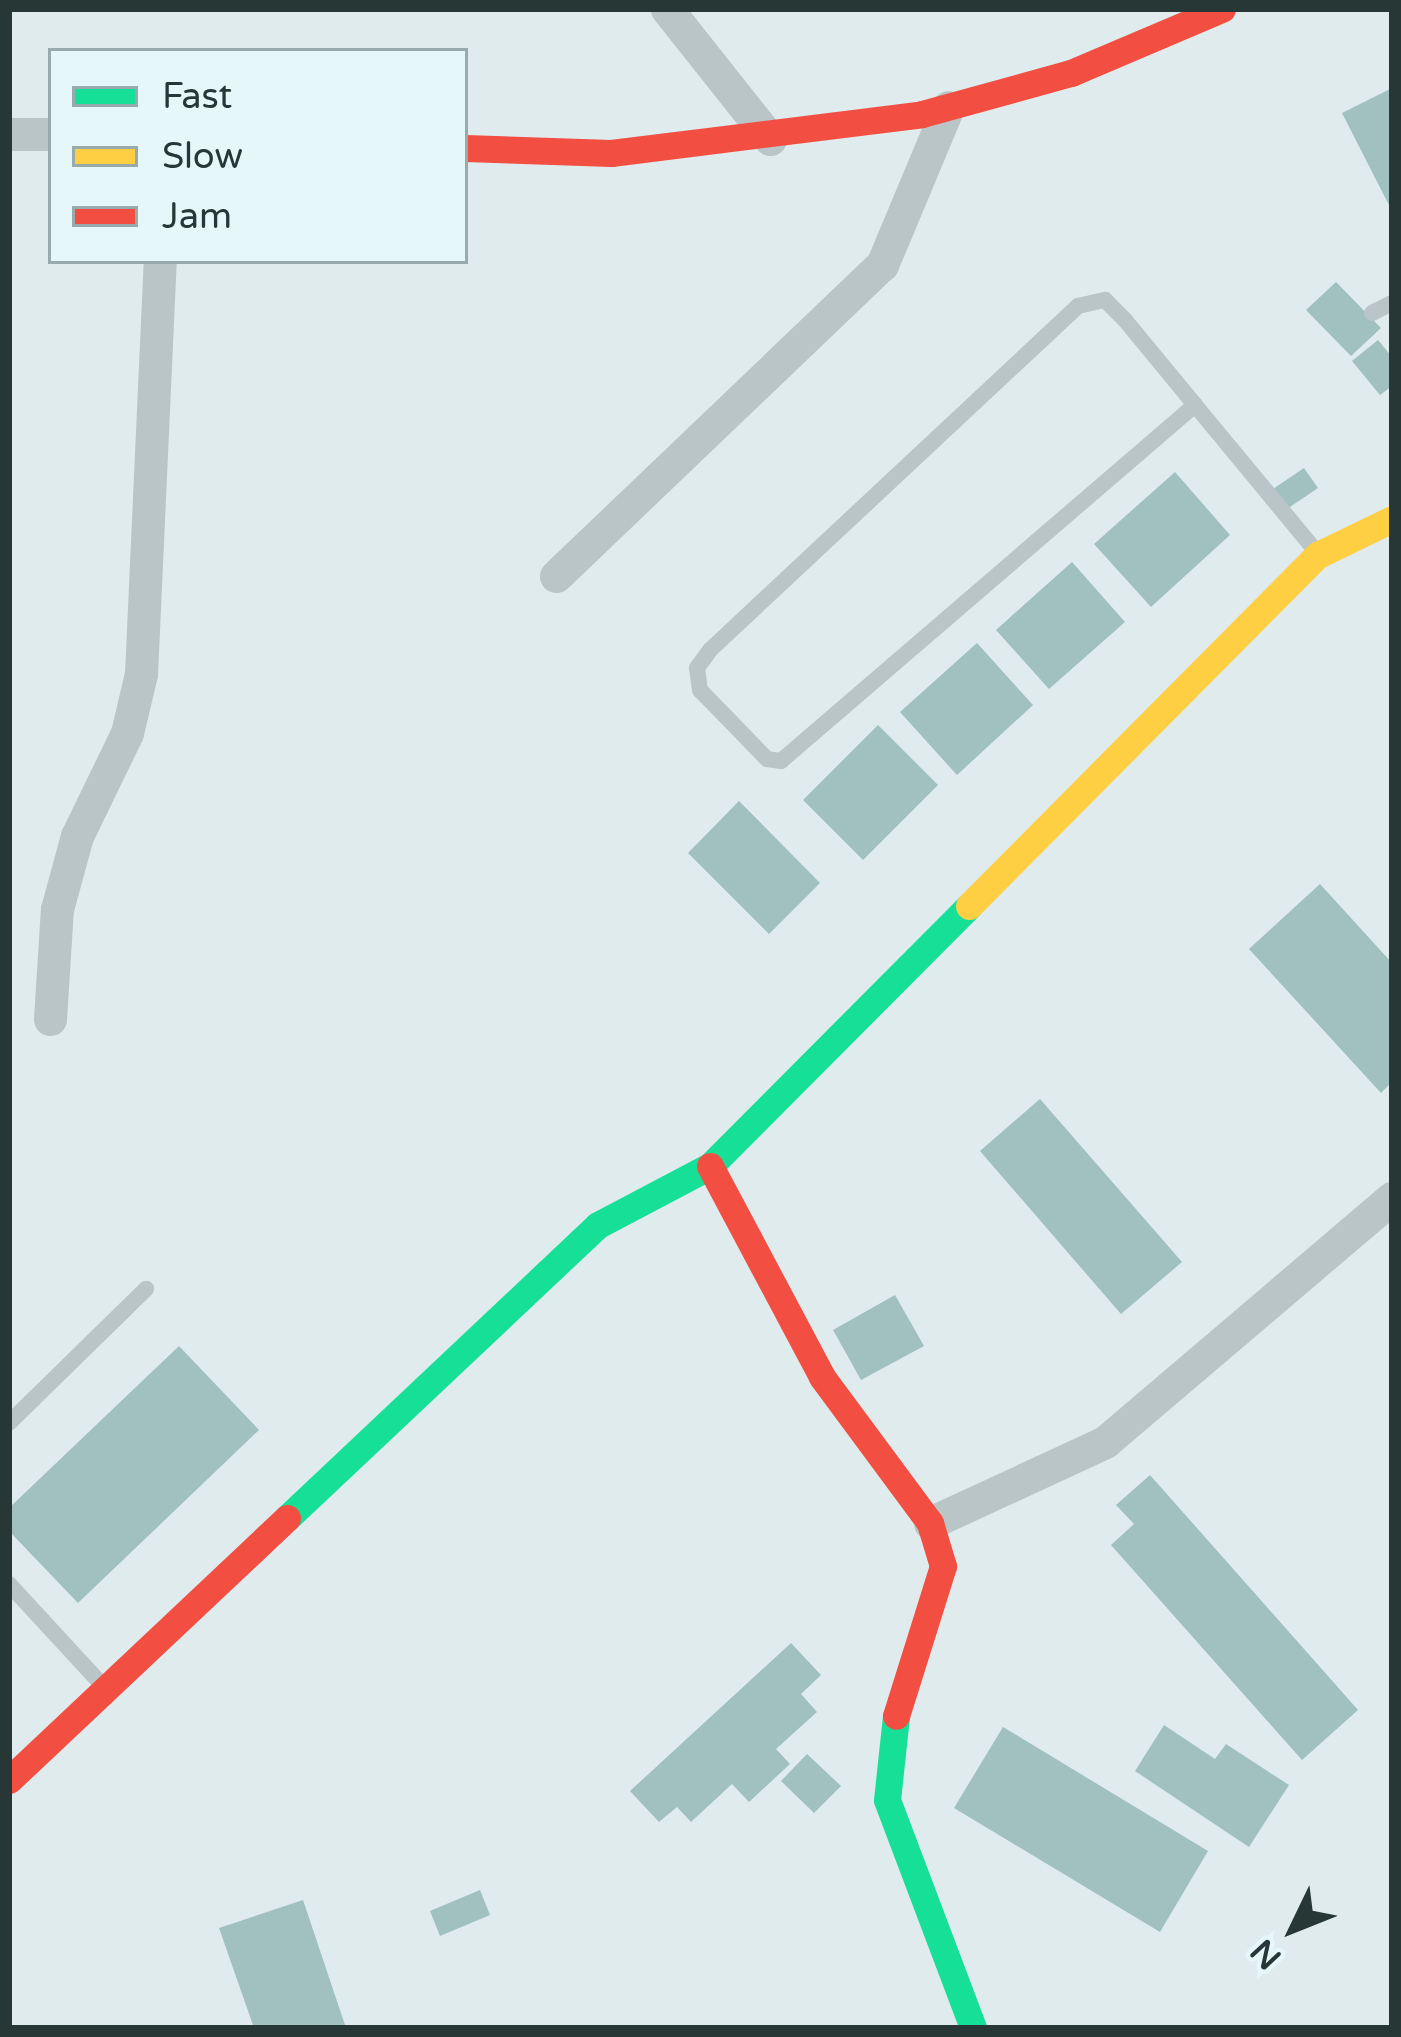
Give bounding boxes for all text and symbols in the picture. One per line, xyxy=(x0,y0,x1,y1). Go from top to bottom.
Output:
legend xyxy=(48,48,468,264)
text: Fast xyxy=(162,75,232,118)
text: Slow xyxy=(162,135,243,178)
text: Jam xyxy=(162,195,232,238)
north arrow xyxy=(1233,1869,1353,1989)
text: N xyxy=(1243,1931,1290,1977)

